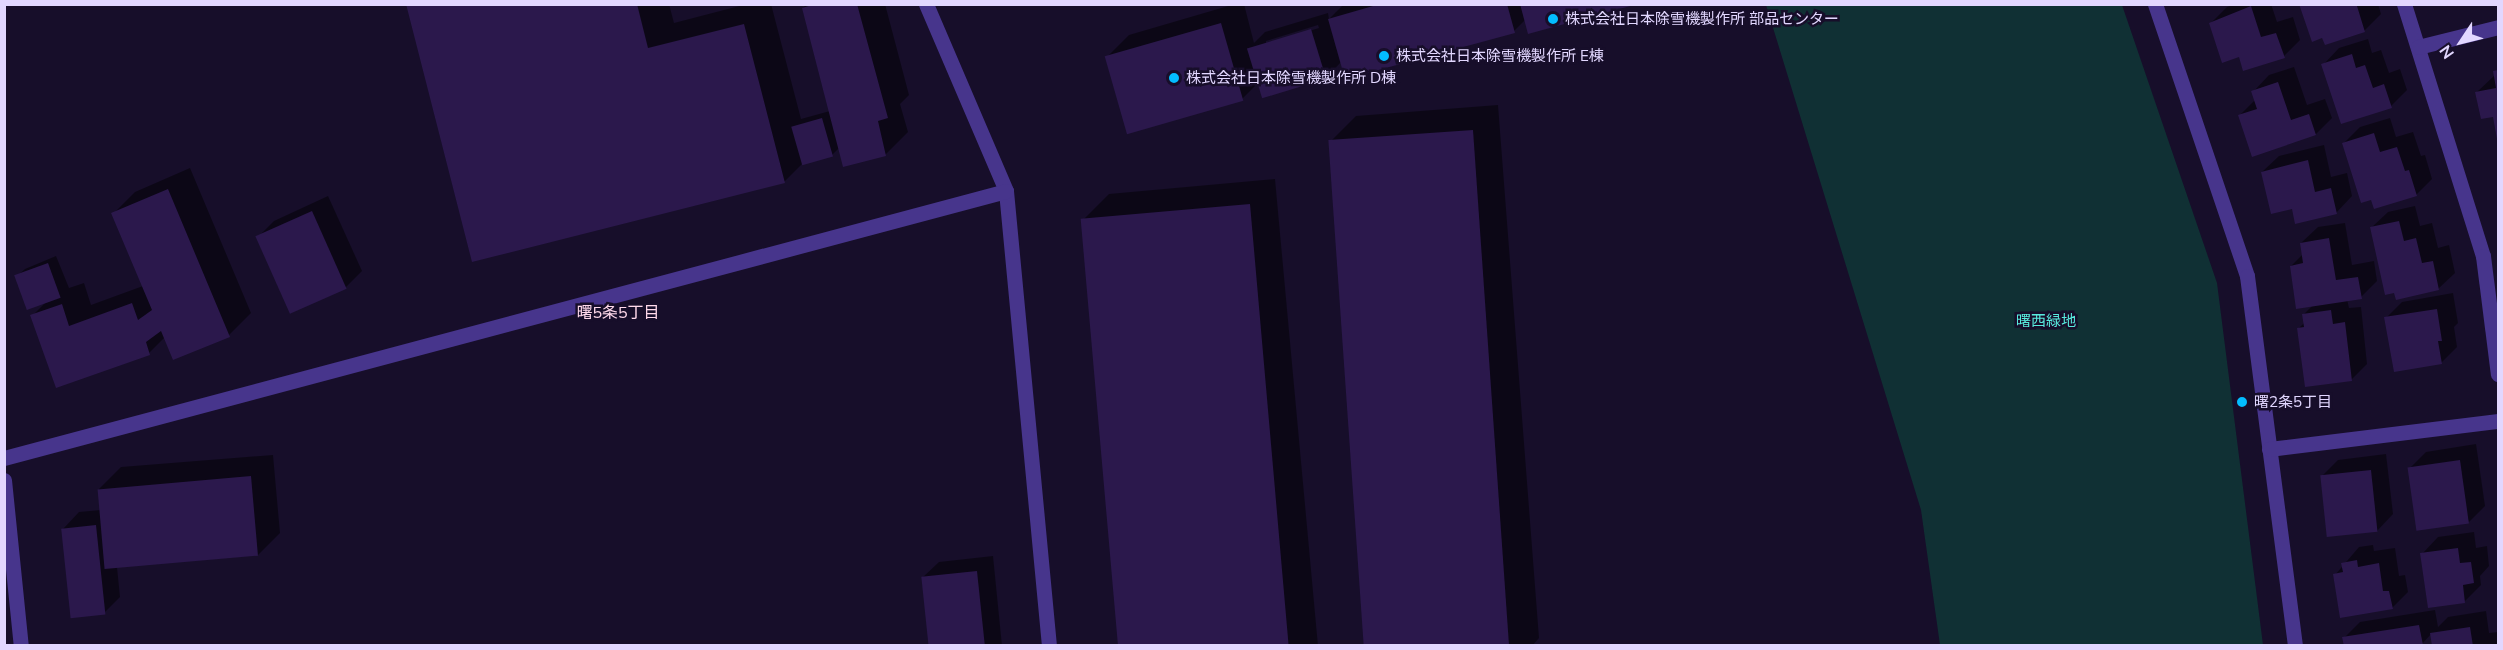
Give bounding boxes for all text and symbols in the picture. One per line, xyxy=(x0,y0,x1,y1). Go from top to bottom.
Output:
place label: 株式会社日本除雪機製作所 部品センター xyxy=(1565,10,1839,28)
marker: 株式会社日本除雪機製作所 部品センター xyxy=(1546,12,1560,26)
north arrow xyxy=(2431,12,2491,72)
text: N xyxy=(2435,42,2458,63)
place label: 株式会社日本除雪機製作所 E棟 xyxy=(1396,47,1604,65)
marker: 株式会社日本除雪機製作所 E棟 xyxy=(1377,49,1391,63)
place label: 株式会社日本除雪機製作所 D棟 xyxy=(1186,69,1396,87)
marker: 株式会社日本除雪機製作所 D棟 xyxy=(1167,71,1181,85)
district label: 曙5条5丁目 xyxy=(576,302,660,322)
park label: 曙西緑地 xyxy=(2016,312,2076,330)
place label: 曙2条5丁目 xyxy=(2254,393,2332,411)
marker: 曙2条5丁目 xyxy=(2235,395,2249,409)

